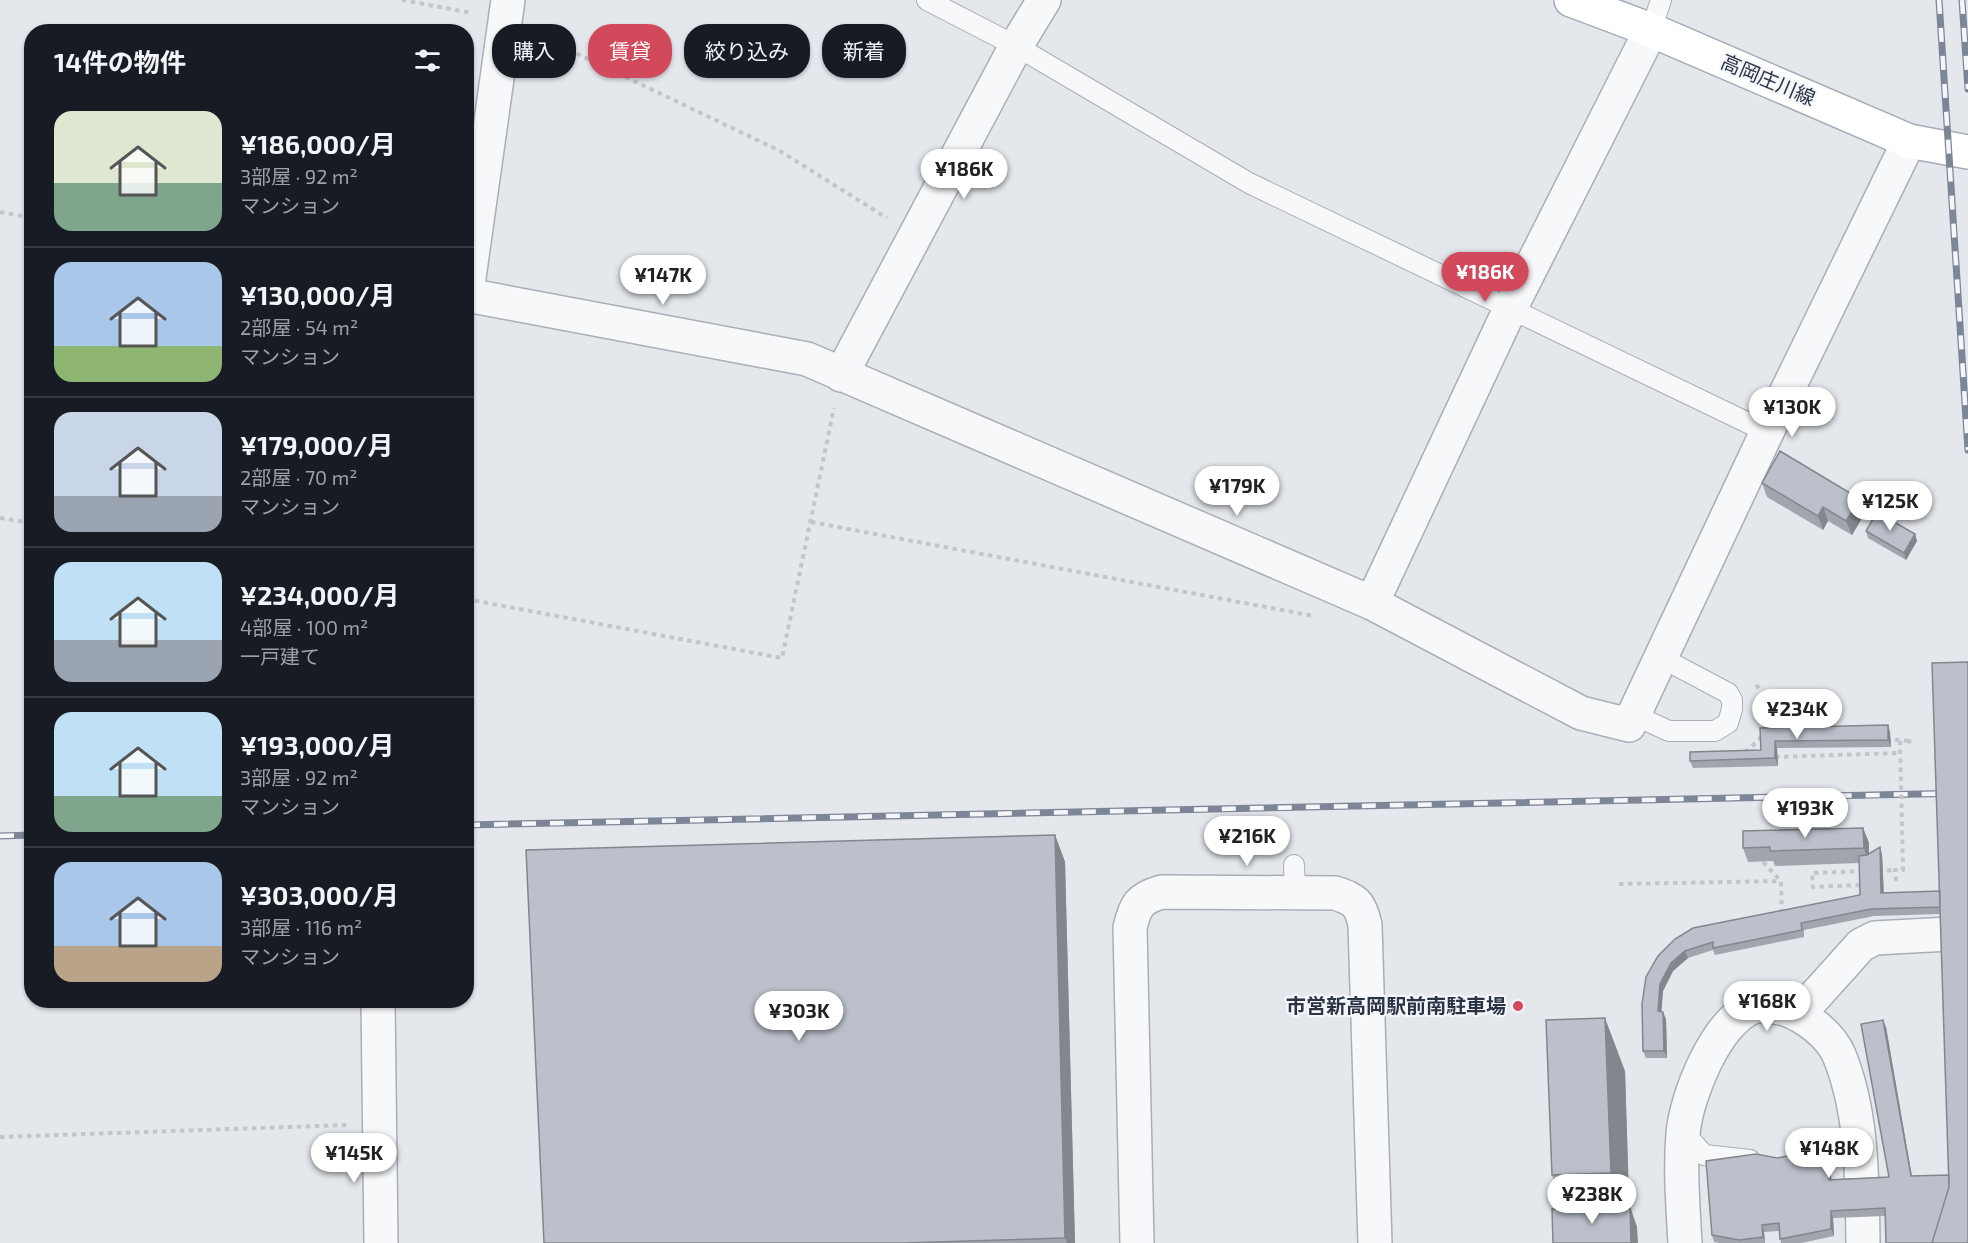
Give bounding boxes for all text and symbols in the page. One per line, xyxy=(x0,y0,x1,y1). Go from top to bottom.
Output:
chip: 購入 xyxy=(492,24,576,78)
chip: 賃貸 xyxy=(588,24,672,78)
chip: 絞り込み xyxy=(684,24,810,78)
chip: 新着 xyxy=(822,24,906,78)
icon: filters xyxy=(411,44,444,77)
text: 14件の物件 xyxy=(54,46,186,77)
street label: 高岡庄川線 xyxy=(1718,48,1819,110)
text: ¥186,000/月 xyxy=(240,128,396,159)
icon: home xyxy=(102,135,174,207)
pin: ¥186K xyxy=(922,149,1006,200)
text: ¥186K xyxy=(935,156,993,180)
text: 3部屋 · 92 m² xyxy=(240,164,358,188)
text: マンション xyxy=(240,193,340,217)
pin: ¥186K xyxy=(1443,252,1527,303)
pin: ¥147K xyxy=(621,255,705,306)
text: ¥186K xyxy=(1456,259,1514,283)
text: ¥147K xyxy=(634,262,692,286)
text: ¥130,000/月 xyxy=(240,279,396,310)
icon: home xyxy=(102,286,174,358)
text: 2部屋 · 54 m² xyxy=(240,315,358,339)
text: マンション xyxy=(240,344,340,368)
pin: ¥130K xyxy=(1750,387,1834,438)
text: ¥130K xyxy=(1763,394,1821,418)
text: ¥179,000/月 xyxy=(240,429,393,460)
icon: home xyxy=(102,436,174,508)
text: 2部屋 · 70 m² xyxy=(240,465,357,489)
pin: ¥179K xyxy=(1195,466,1279,517)
text: ¥179K xyxy=(1209,473,1265,497)
pin: ¥125K xyxy=(1848,481,1932,532)
text: ¥125K xyxy=(1861,488,1919,512)
text: マンション xyxy=(240,494,340,518)
text: ¥234,000/月 xyxy=(240,579,400,610)
icon: home xyxy=(102,586,174,658)
text: 4部屋 · 100 m² xyxy=(240,615,368,639)
text: 一戸建て xyxy=(240,644,320,668)
pin: ¥234K xyxy=(1755,689,1839,740)
text: ¥234K xyxy=(1766,696,1828,720)
text: ¥193,000/月 xyxy=(240,729,394,760)
icon: home xyxy=(102,736,174,808)
text: 3部屋 · 92 m² xyxy=(240,765,358,789)
pin: ¥193K xyxy=(1763,788,1847,839)
text: マンション xyxy=(240,794,340,818)
text: ¥193K xyxy=(1776,795,1834,819)
pin: ¥216K xyxy=(1205,816,1289,867)
text: ¥216K xyxy=(1218,823,1276,847)
text: ¥303,000/月 xyxy=(240,879,399,910)
icon: home xyxy=(102,886,174,958)
text: 3部屋 · 116 m² xyxy=(240,915,362,939)
text: マンション xyxy=(240,944,340,968)
pin: ¥168K xyxy=(1725,981,1809,1032)
text: ¥168K xyxy=(1738,988,1796,1012)
pin: ¥303K xyxy=(757,991,841,1042)
place label: 市営新高岡駅前南駐車場 xyxy=(1286,993,1506,1017)
text: ¥303K xyxy=(768,998,830,1022)
marker: 市営新高岡駅前南駐車場 xyxy=(1511,999,1525,1013)
pin: ¥148K xyxy=(1787,1128,1871,1179)
pin: ¥145K xyxy=(312,1133,396,1184)
text: ¥148K xyxy=(1799,1135,1859,1159)
text: ¥145K xyxy=(325,1140,383,1164)
pin: ¥238K xyxy=(1550,1174,1634,1225)
text: ¥238K xyxy=(1561,1181,1623,1205)

